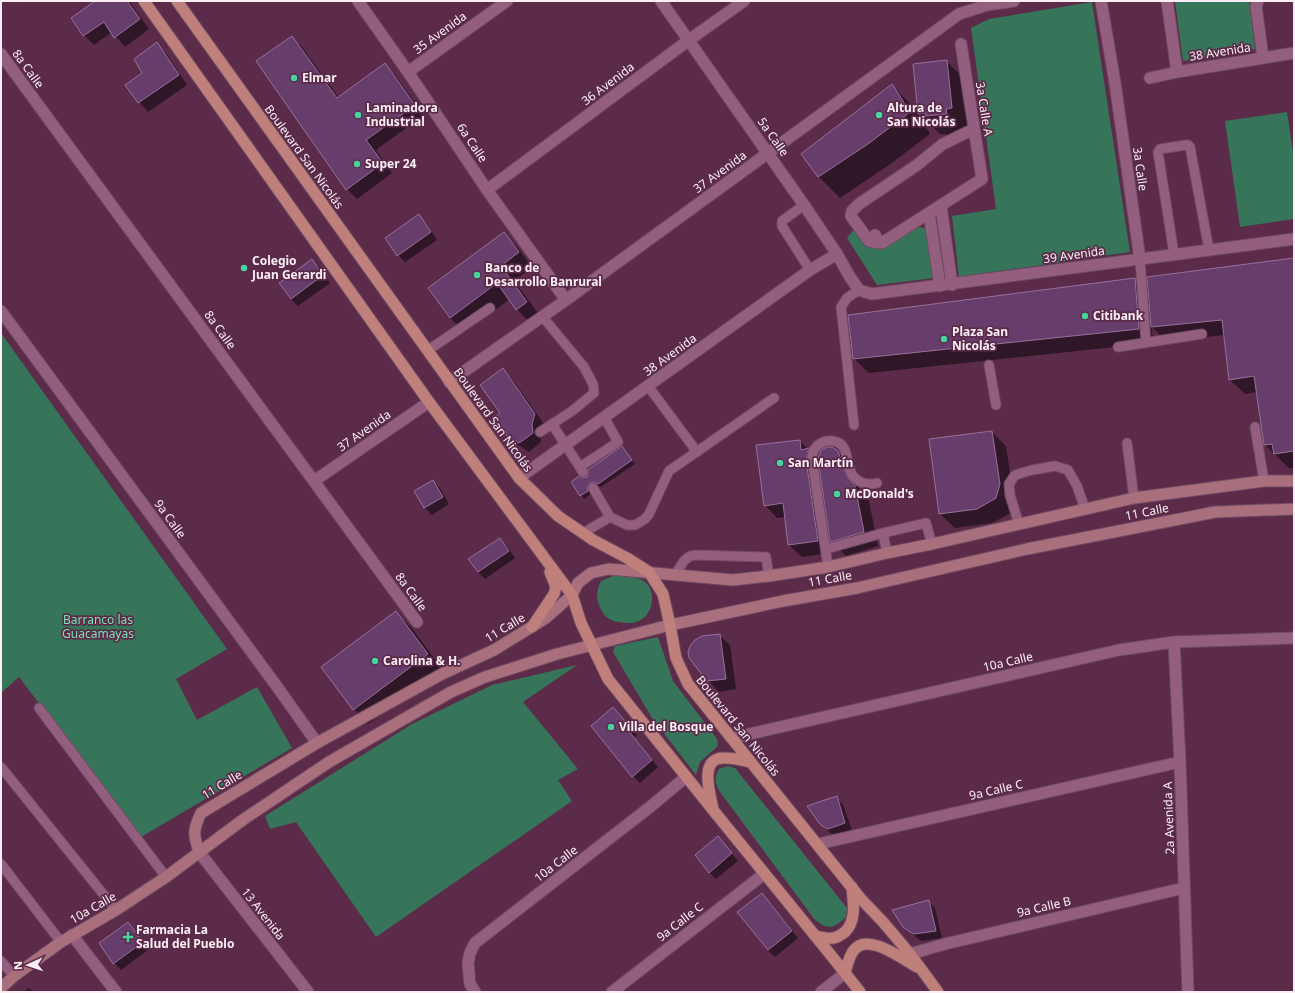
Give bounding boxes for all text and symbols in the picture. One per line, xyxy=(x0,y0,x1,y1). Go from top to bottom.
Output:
street label: 35 Avenida xyxy=(410,7,470,58)
street label: 38 Avenida xyxy=(1188,38,1252,65)
street label: 8a Calle xyxy=(9,46,48,92)
street label: 36 Avenida xyxy=(578,58,638,109)
place label: Elmar xyxy=(302,69,337,86)
marker: Elmar xyxy=(289,73,299,83)
street label: 3a Calle A xyxy=(972,81,997,138)
place label: Laminadora Industrial xyxy=(366,99,438,130)
place label: Altura de San Nicolás xyxy=(887,99,956,130)
street label: Boulevard San Nicolás xyxy=(261,101,348,212)
marker: Laminadora Industrial xyxy=(353,110,363,120)
marker: Altura de San Nicolás xyxy=(874,110,884,120)
street label: 5a Calle xyxy=(754,114,793,160)
street label: 6a Calle xyxy=(453,120,492,166)
street label: 37 Avenida xyxy=(690,146,750,197)
street label: 3a Calle xyxy=(1129,146,1152,192)
place label: Super 24 xyxy=(365,155,417,172)
marker: Super 24 xyxy=(352,159,362,169)
street label: 39 Avenida xyxy=(1042,242,1106,267)
place label: Colegio Juan Gerardi xyxy=(251,252,326,283)
place label: Banco de Desarrollo Banrural xyxy=(485,259,602,290)
marker: Colegio Juan Gerardi xyxy=(239,263,249,273)
marker: Banco de Desarrollo Banrural xyxy=(472,270,482,280)
street label: 8a Calle xyxy=(201,307,240,353)
place label: Citibank xyxy=(1093,307,1144,324)
marker: Citibank xyxy=(1080,311,1090,321)
place label: Plaza San Nicolás xyxy=(952,323,1008,354)
street label: 38 Avenida xyxy=(640,329,700,380)
marker: Plaza San Nicolás xyxy=(939,334,949,344)
street label: Boulevard San Nicolás xyxy=(450,364,537,475)
street label: 37 Avenida xyxy=(333,406,394,455)
place label: San Martín xyxy=(788,454,853,471)
marker: San Martín xyxy=(775,458,785,468)
place label: McDonald's xyxy=(845,485,914,502)
marker: McDonald's xyxy=(832,489,842,499)
street label: 9a Calle xyxy=(151,496,190,542)
street label: 11 Calle xyxy=(1124,499,1170,524)
street label: 11 Calle xyxy=(807,566,853,591)
street label: 8a Calle xyxy=(392,569,431,615)
street label: 11 Calle xyxy=(481,609,528,646)
park label: Barranco las Guacamayas xyxy=(62,611,134,642)
street label: 10a Calle xyxy=(981,647,1035,676)
place label: Carolina & H. xyxy=(383,652,460,669)
marker: Carolina & H. xyxy=(370,656,380,666)
street label: Boulevard San Nicolás xyxy=(693,672,784,780)
place label: Villa del Bosque xyxy=(619,718,713,735)
marker: Villa del Bosque xyxy=(606,722,616,732)
street label: 11 Calle xyxy=(198,766,245,803)
street label: 9a Calle C xyxy=(967,775,1025,804)
street label: 2a Avenida A xyxy=(1159,781,1178,855)
street label: 10a Calle xyxy=(530,841,581,886)
street label: 13 Avenida xyxy=(238,884,289,943)
street label: 10a Calle xyxy=(66,887,119,928)
street label: 9a Calle B xyxy=(1015,892,1073,921)
street label: 9a Calle C xyxy=(653,898,707,945)
place label: Farmacia La Salud del Pueblo xyxy=(136,921,234,952)
marker: Farmacia La Salud del Pueblo xyxy=(123,932,133,942)
north arrow xyxy=(8,945,48,985)
text: N xyxy=(10,961,25,970)

